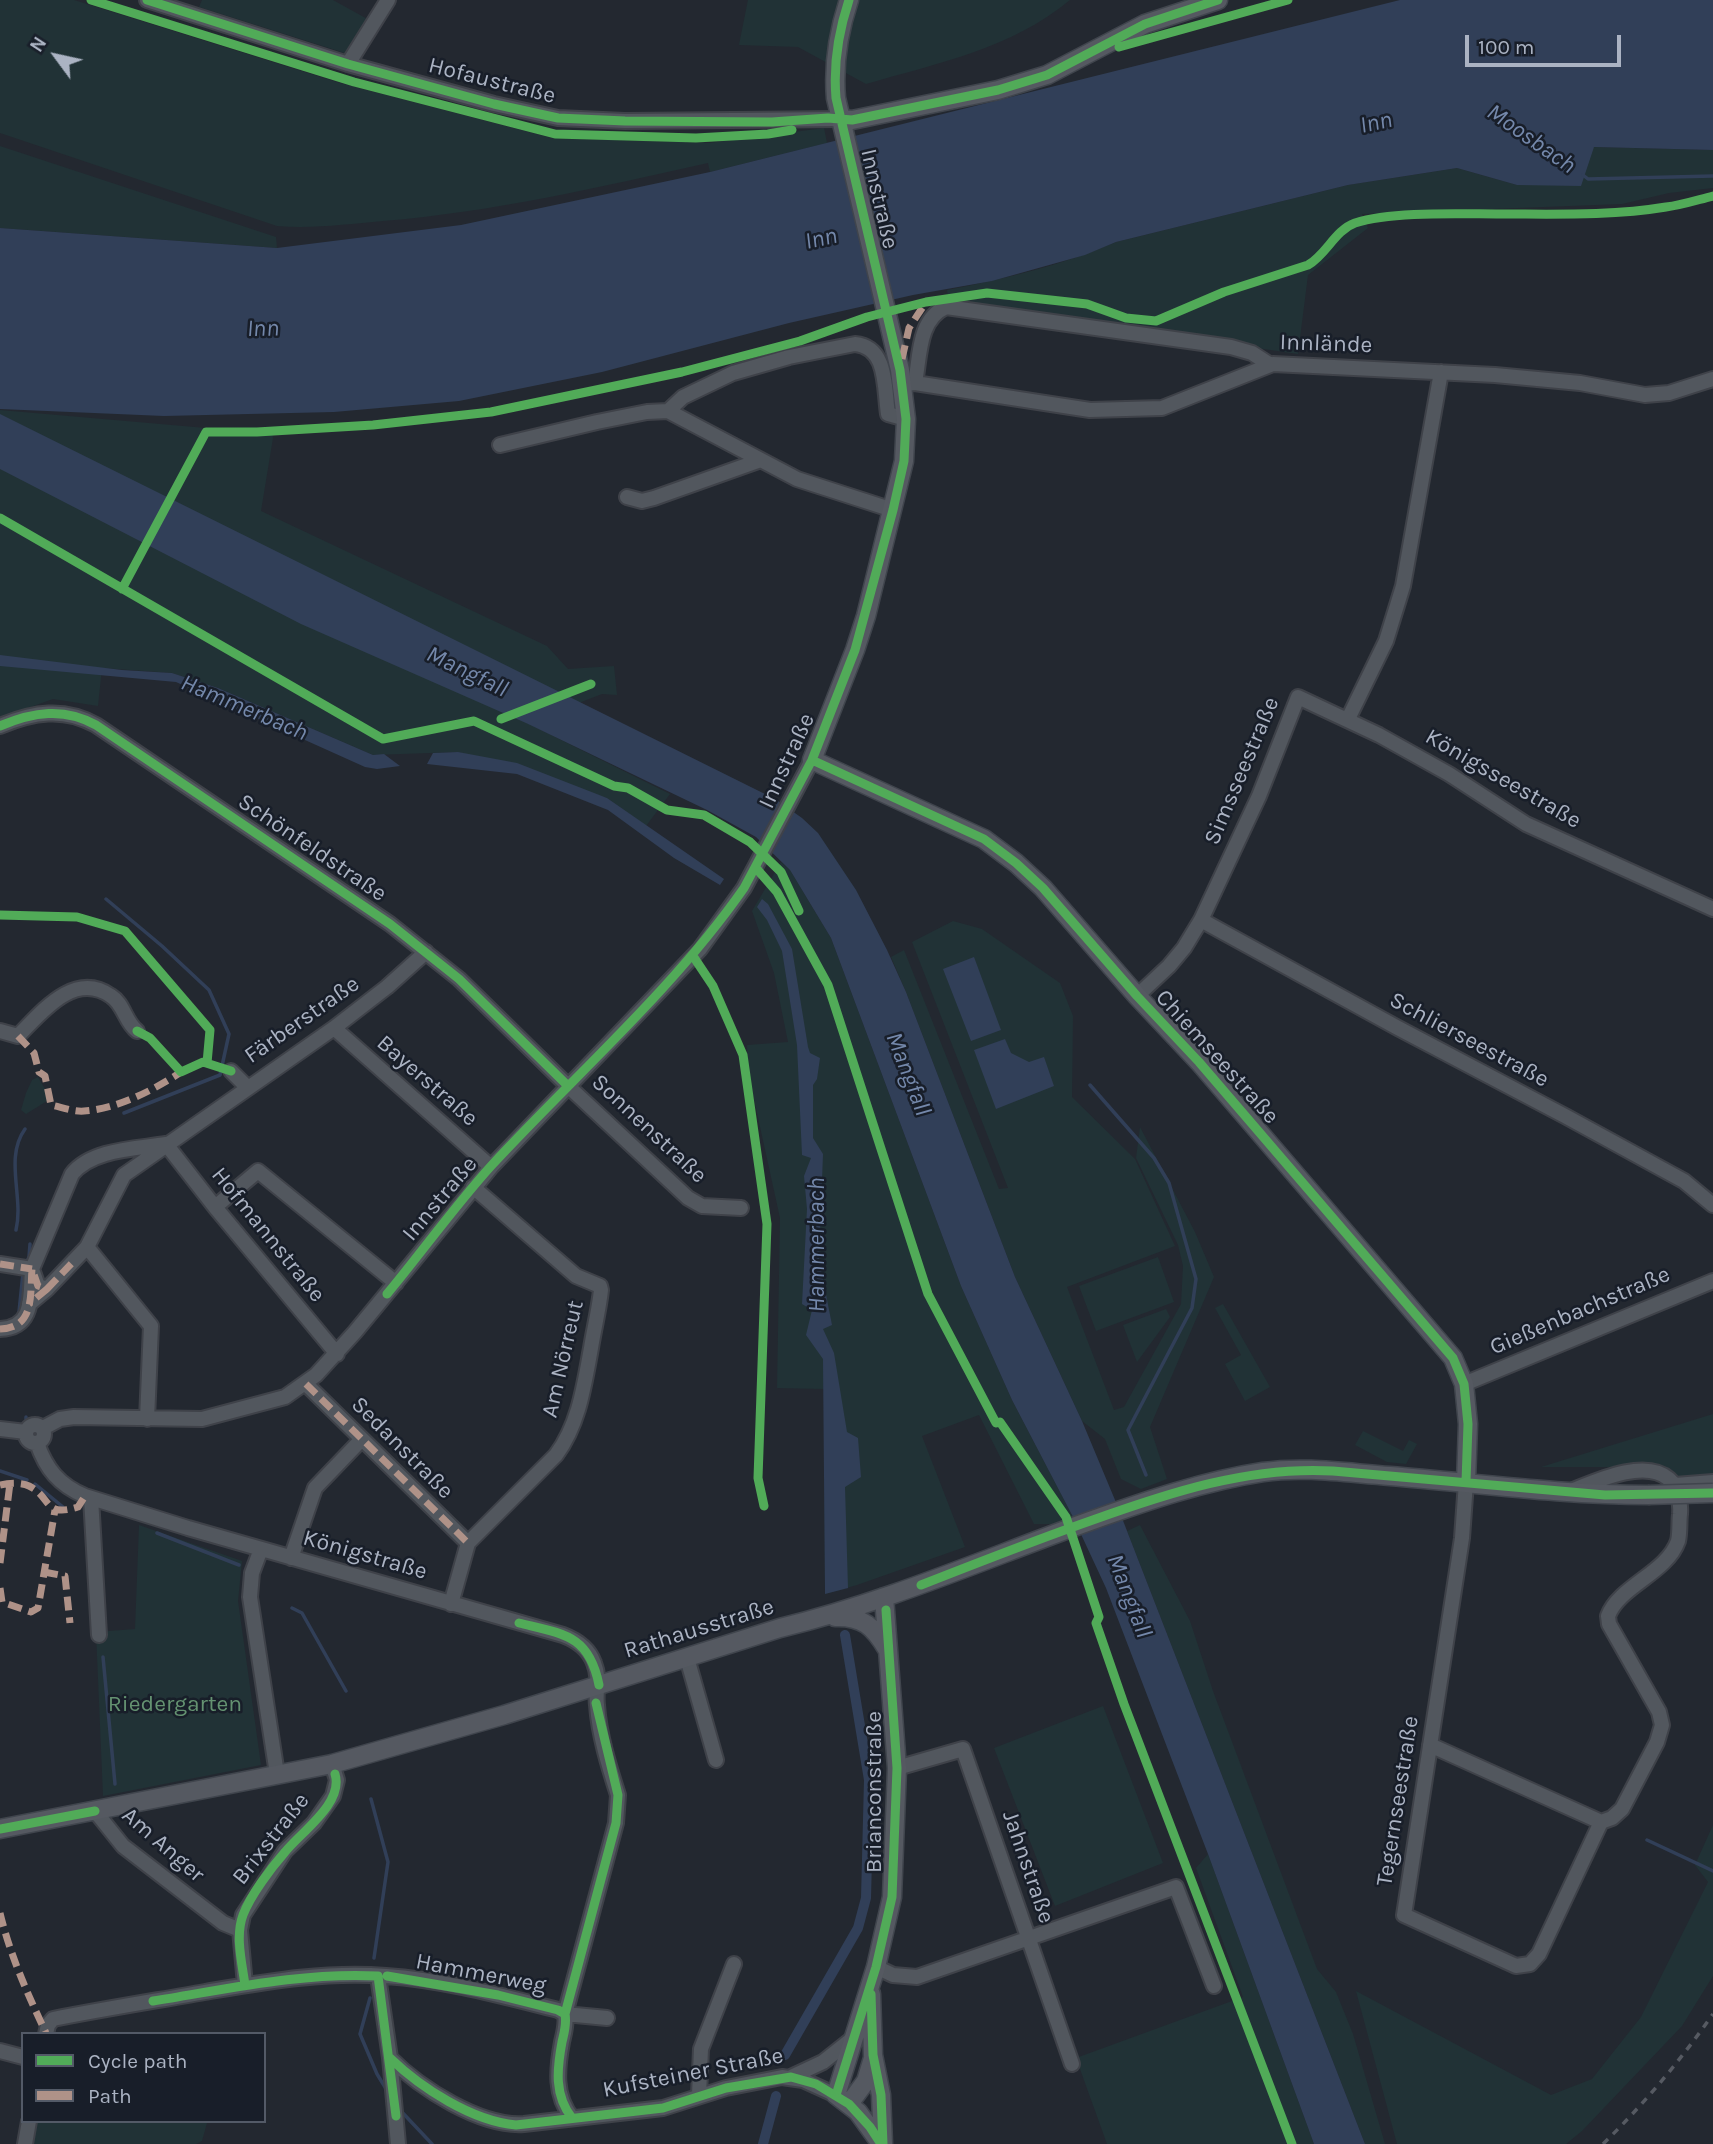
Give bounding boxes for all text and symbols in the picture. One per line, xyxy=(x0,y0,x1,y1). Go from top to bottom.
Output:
north arrow xyxy=(21,21,91,91)
scale bar xyxy=(1468,21,1624,65)
text: N xyxy=(25,33,51,56)
text: 100 m xyxy=(1478,35,1535,59)
street label: Hofaustraße xyxy=(426,52,558,110)
water label: Moosbach xyxy=(1481,98,1581,180)
water label: Inn xyxy=(1357,106,1395,140)
street label: Innstraße xyxy=(854,146,904,252)
water label: Inn xyxy=(802,222,840,256)
water label: Inn xyxy=(247,314,279,344)
street label: Innlände xyxy=(1279,329,1373,359)
water label: Mangfall xyxy=(421,640,513,704)
water label: Hammerbach xyxy=(176,668,312,748)
street label: Simsseestraße xyxy=(1198,693,1286,849)
street label: Innstraße xyxy=(753,709,821,813)
street label: Königsseestraße xyxy=(1420,723,1586,835)
street label: Schönfeldstraße xyxy=(232,788,392,908)
street label: Färberstraße xyxy=(239,970,365,1070)
street label: Chiemseestraße xyxy=(1149,984,1285,1130)
street label: Schlierseestraße xyxy=(1385,986,1553,1094)
water label: Mangfall xyxy=(879,1028,937,1120)
street label: Bayerstraße xyxy=(371,1029,483,1133)
street label: Sonnenstraße xyxy=(586,1069,712,1189)
street label: Innstraße xyxy=(397,1151,483,1247)
street label: Hofmannstraße xyxy=(205,1162,331,1308)
water label: Hammerbach xyxy=(803,1177,831,1313)
street label: Gießenbachstraße xyxy=(1486,1261,1674,1361)
street label: Am Nörreut xyxy=(536,1298,590,1420)
street label: Sedanstraße xyxy=(345,1391,459,1505)
street label: Königstraße xyxy=(300,1524,430,1586)
water label: Mangfall xyxy=(1100,1550,1158,1642)
street label: Rathausstraße xyxy=(621,1593,777,1665)
park label: Riedergarten xyxy=(108,1690,242,1718)
street label: Brianconstraße xyxy=(860,1711,888,1873)
street label: Tegernseestraße xyxy=(1371,1714,1425,1888)
street label: Brixstraße xyxy=(227,1788,315,1890)
street label: Am Anger xyxy=(116,1802,210,1888)
street label: Jahnstraße xyxy=(996,1807,1060,1927)
street label: Hammerweg xyxy=(413,1948,549,2000)
legend xyxy=(21,2032,266,2123)
street label: Kufsteiner Straße xyxy=(600,2042,786,2104)
text: Cycle path xyxy=(88,2049,188,2073)
text: Path xyxy=(88,2084,132,2108)

